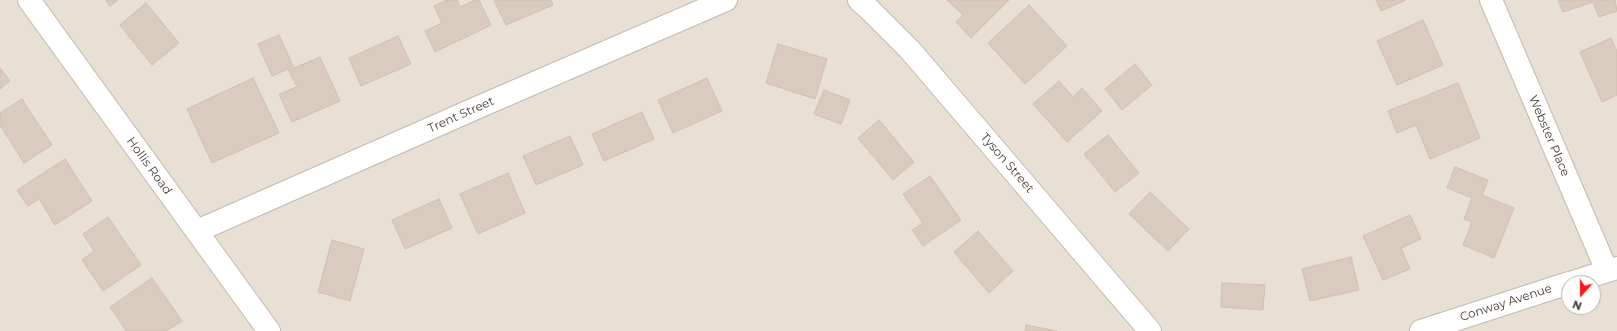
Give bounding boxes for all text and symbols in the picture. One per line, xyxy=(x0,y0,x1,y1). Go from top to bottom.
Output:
street label: Webster Place xyxy=(1525,93,1573,179)
street label: Trent Street xyxy=(426,94,496,136)
street label: Tyson Street xyxy=(977,130,1037,196)
street label: Hollis Road xyxy=(123,135,175,197)
north arrow xyxy=(1561,275,1601,315)
street label: Conway Avenue xyxy=(1458,281,1554,325)
text: N xyxy=(1570,297,1584,313)

